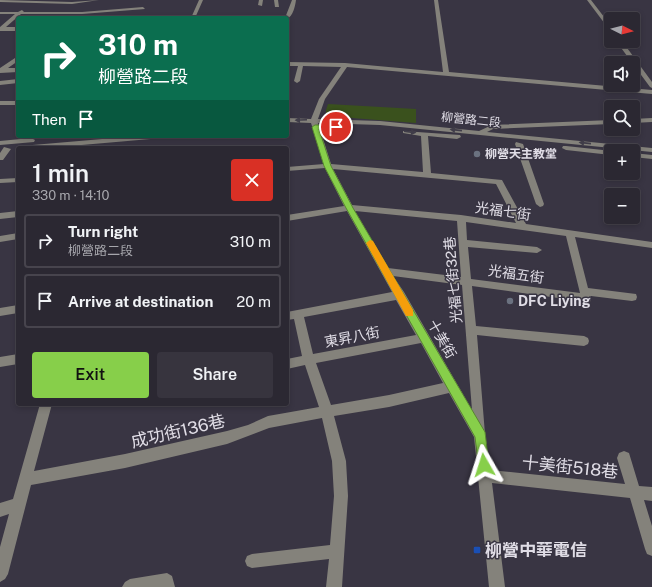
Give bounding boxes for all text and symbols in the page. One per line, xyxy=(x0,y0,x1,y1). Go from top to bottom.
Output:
north arrow xyxy=(604,12,640,48)
map controls xyxy=(604,12,640,224)
text: 310 m xyxy=(98,28,178,61)
icon: right xyxy=(32,32,84,84)
button: sound xyxy=(604,56,640,92)
text: 柳營路二段 xyxy=(98,66,188,87)
button: search xyxy=(604,100,640,136)
icon: arrive xyxy=(75,108,97,130)
pin xyxy=(319,110,353,144)
street label: 柳營路二段 xyxy=(440,110,502,130)
text: Then xyxy=(32,111,67,128)
icon: arrive xyxy=(325,116,347,138)
one-way arrow xyxy=(294,117,307,123)
one-way arrow xyxy=(450,127,462,134)
one-way arrow xyxy=(404,129,416,136)
one-way arrow xyxy=(579,140,591,147)
button: + xyxy=(604,144,640,180)
place label: 柳營天主教堂 xyxy=(485,147,557,161)
marker: 柳營天主教堂 xyxy=(472,149,482,159)
text: 1 min xyxy=(32,159,89,187)
button: close xyxy=(231,159,273,201)
text: 330 m · 14:10 xyxy=(32,188,109,203)
button: − xyxy=(604,188,640,224)
street label: 光福七街 xyxy=(474,199,532,223)
text: Turn right xyxy=(68,223,138,240)
icon: right xyxy=(34,230,56,252)
text: 310 m xyxy=(230,233,271,250)
street label: 光福七街32巷 xyxy=(441,236,465,324)
text: 柳營路二段 xyxy=(68,243,133,258)
street label: 光福五街 xyxy=(487,262,545,286)
icon: arrive xyxy=(34,290,56,312)
text: Arrive at destination xyxy=(68,293,213,310)
text: 20 m xyxy=(236,293,271,310)
place label: DFC Liying xyxy=(518,293,591,309)
marker: DFC Liying xyxy=(505,296,515,306)
street label: 十美街 xyxy=(425,317,459,361)
street label: 東昇八街 xyxy=(323,324,381,350)
button: Exit xyxy=(32,352,149,398)
button: Share xyxy=(157,352,273,398)
street label: 成功街136巷 xyxy=(129,410,227,452)
position arrow xyxy=(463,444,505,486)
street label: 十美街518巷 xyxy=(521,452,619,482)
place label: 柳營中華電信 xyxy=(485,540,587,560)
marker: 柳營中華電信 xyxy=(472,545,482,555)

